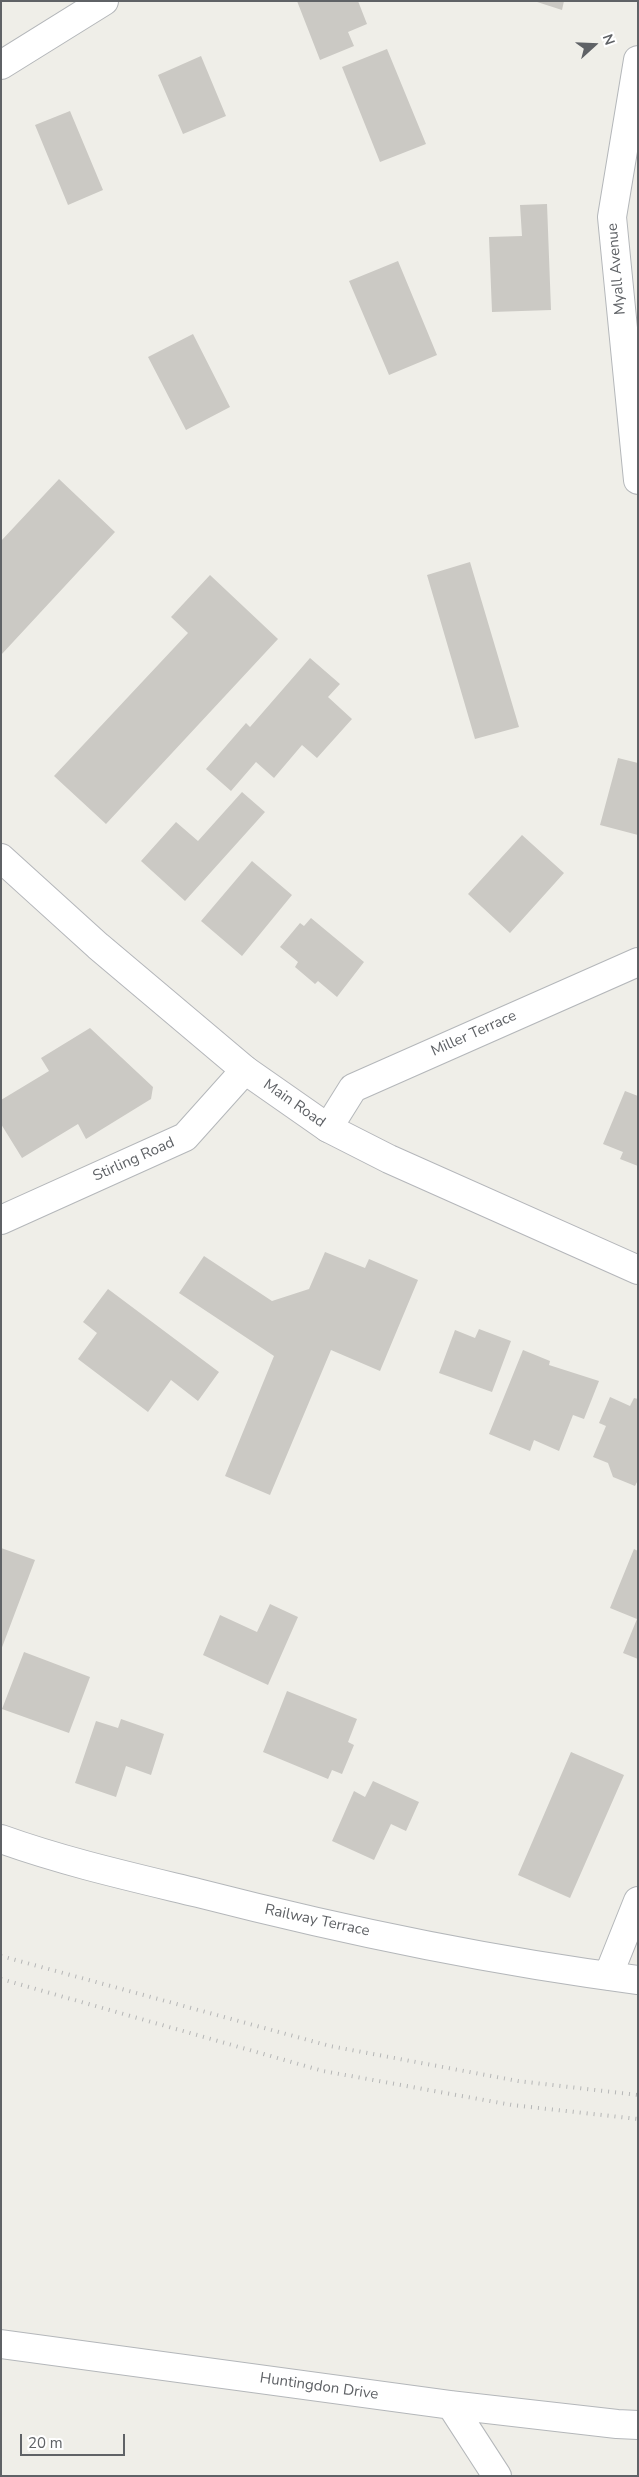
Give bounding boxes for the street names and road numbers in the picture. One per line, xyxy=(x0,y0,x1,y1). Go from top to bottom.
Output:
street label: Myall Avenue xyxy=(604,222,630,316)
street label: Miller Terrace xyxy=(429,1007,519,1061)
street label: Main Road xyxy=(260,1076,328,1132)
street label: Stirling Road xyxy=(90,1134,178,1186)
street label: Railway Terrace xyxy=(263,1901,371,1941)
street label: Huntingdon Drive xyxy=(259,2370,379,2404)

